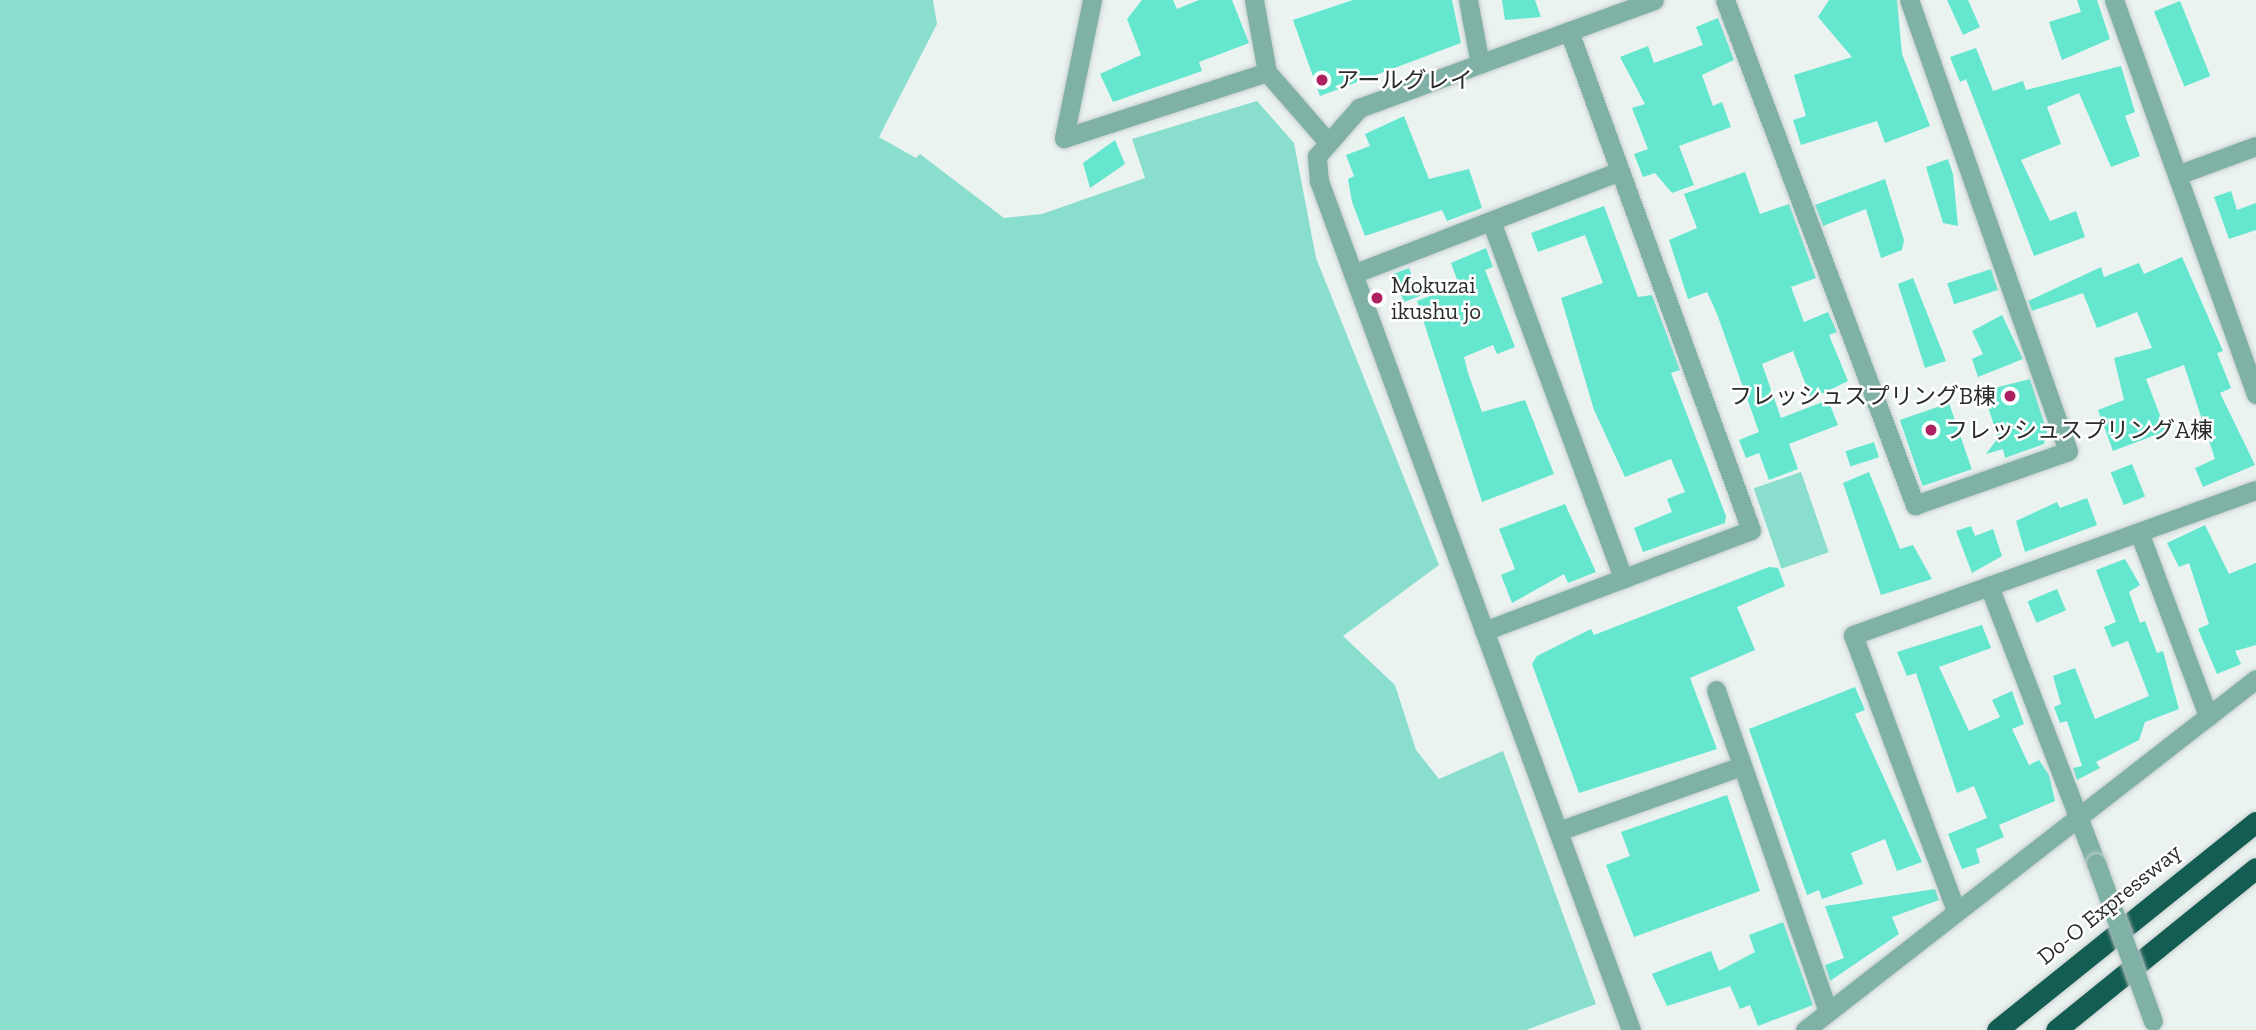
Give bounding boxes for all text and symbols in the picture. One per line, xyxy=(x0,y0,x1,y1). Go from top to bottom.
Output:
place label: アールグレイ xyxy=(1336,66,1473,94)
marker: アールグレイ xyxy=(1314,72,1330,88)
place label: Mokuzai ikushu jo xyxy=(1391,271,1481,325)
marker: Mokuzai ikushu jo xyxy=(1369,290,1385,306)
place label: フレッシュスプリングB棟 xyxy=(1729,382,1996,410)
marker: フレッシュスプリングB棟 xyxy=(2002,388,2018,404)
place label: フレッシュスプリングA棟 xyxy=(1945,416,2213,444)
marker: フレッシュスプリングA棟 xyxy=(1923,422,1939,438)
street label: Do-O Expressway xyxy=(2032,838,2186,970)

